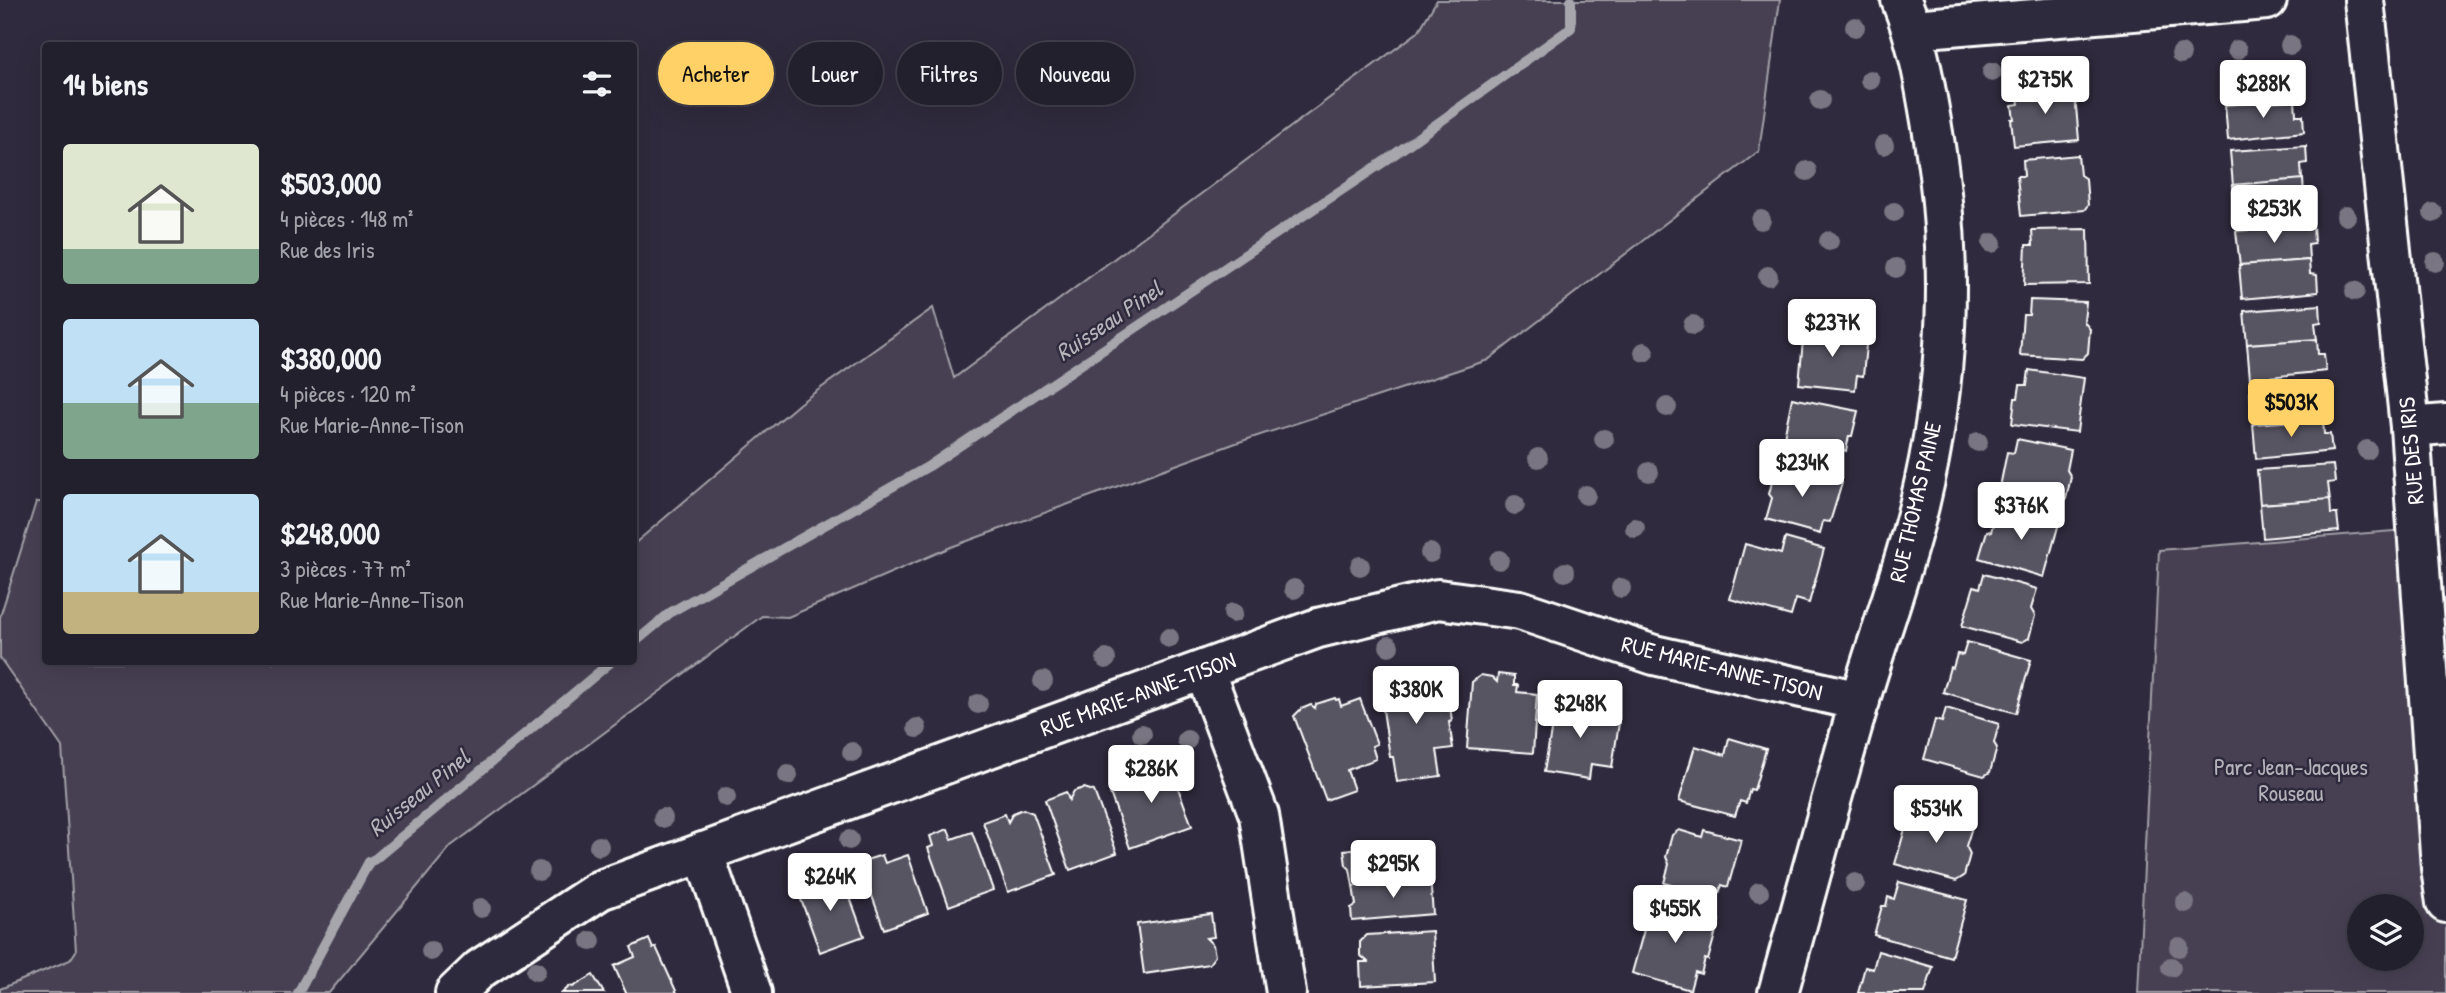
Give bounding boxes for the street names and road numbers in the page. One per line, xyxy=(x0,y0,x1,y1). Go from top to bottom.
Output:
street label: RUE DES IRIS xyxy=(2390,396,2431,506)
street label: RUE THOMAS PAINE xyxy=(1881,419,1948,585)
street label: RUE MARIE-ANNE-TISON xyxy=(1619,628,1826,707)
street label: RUE MARIE-ANNE-TISON xyxy=(1036,644,1240,743)

